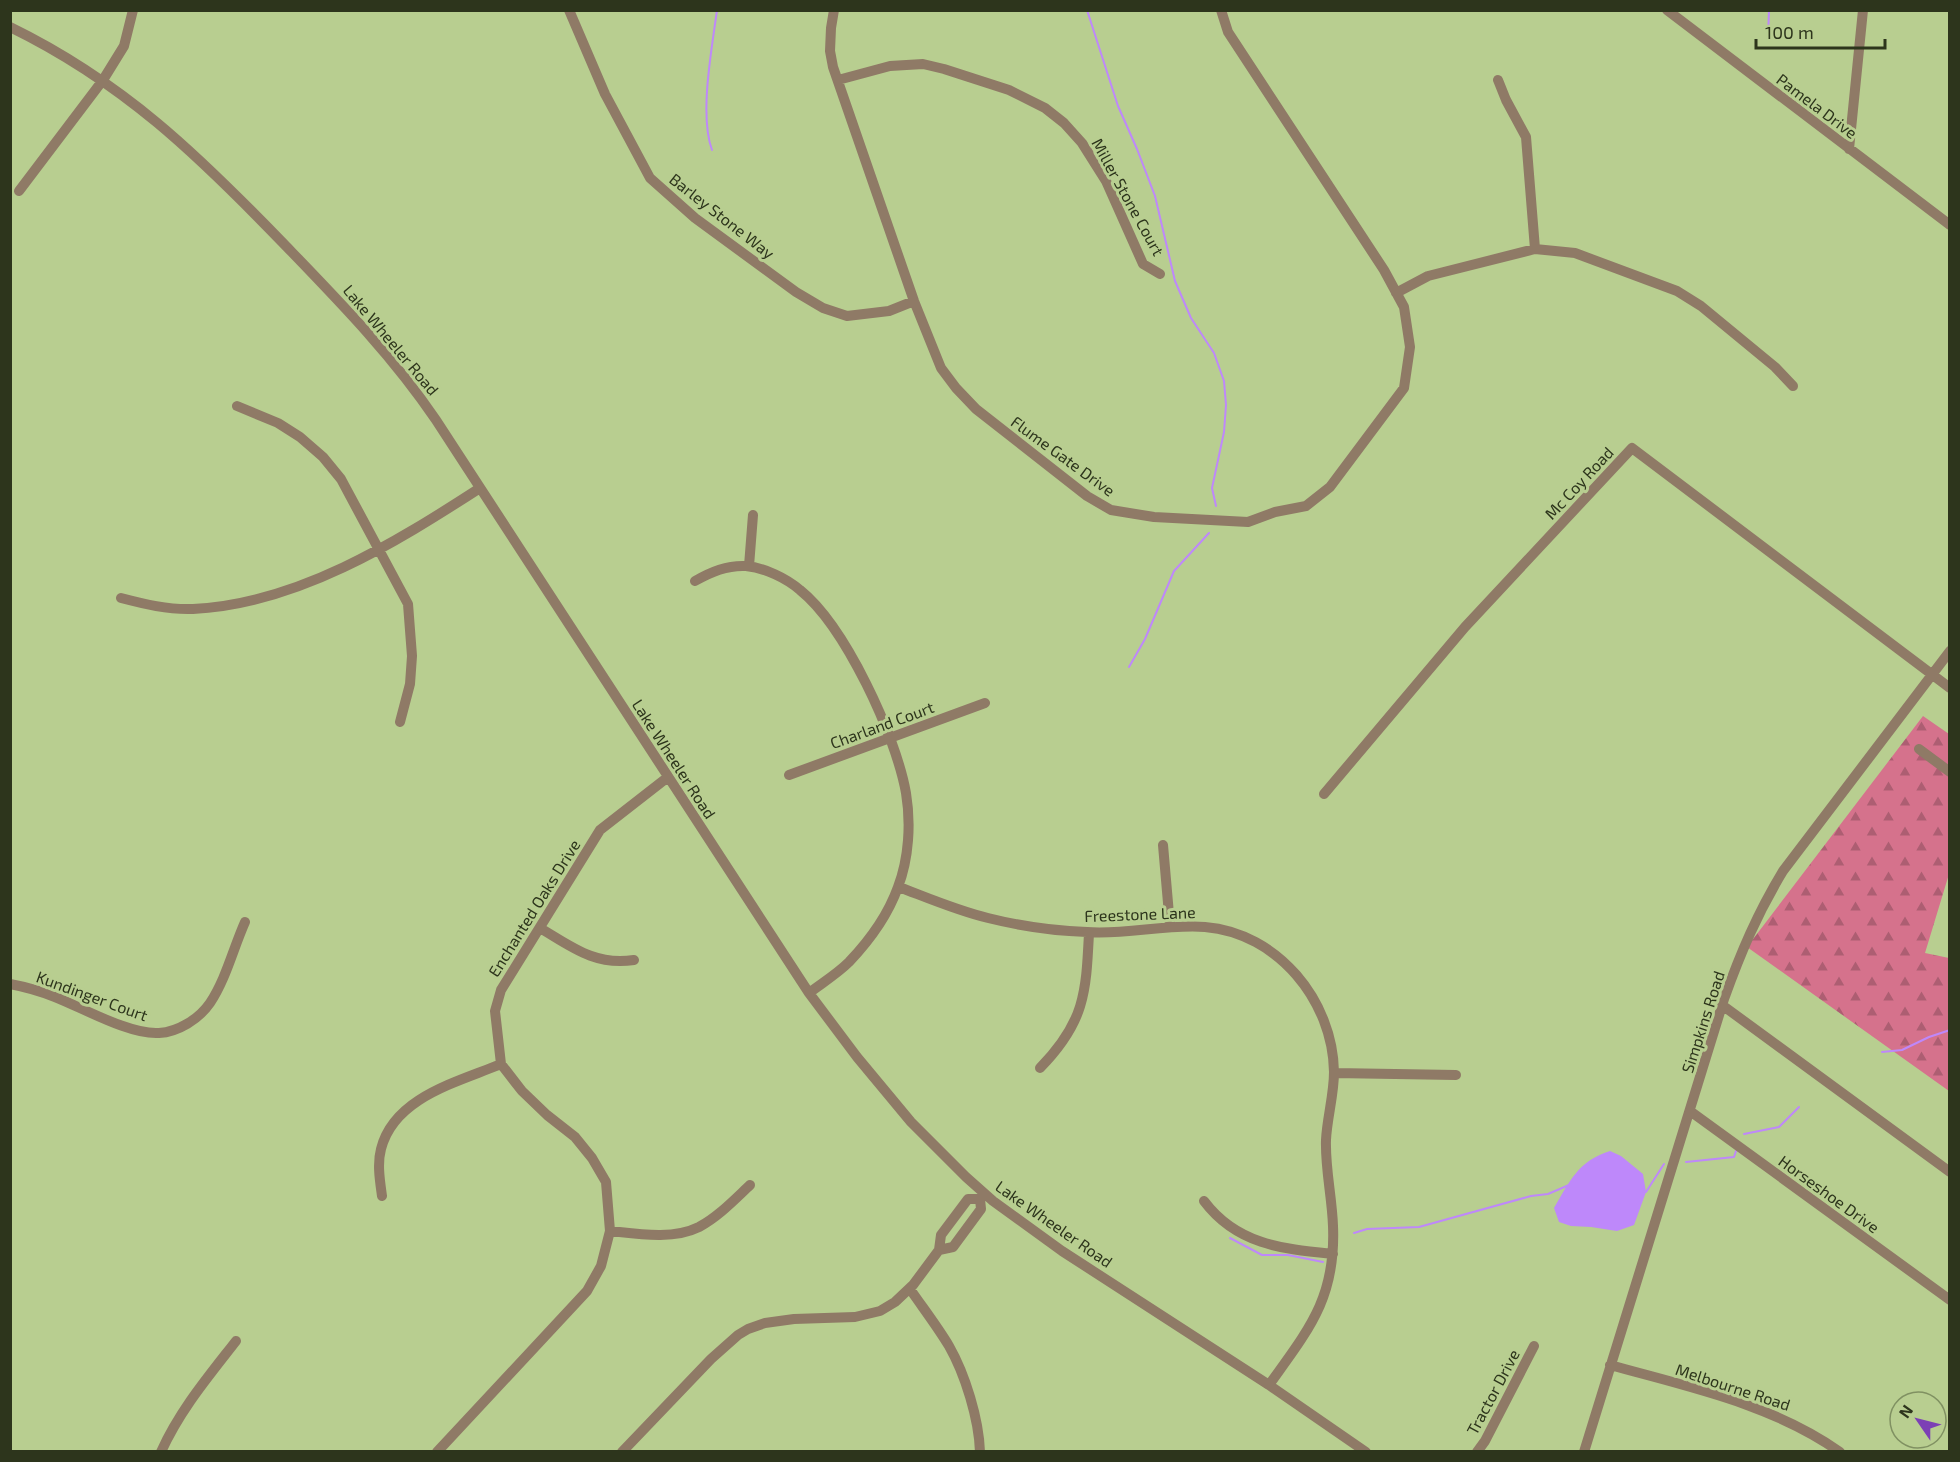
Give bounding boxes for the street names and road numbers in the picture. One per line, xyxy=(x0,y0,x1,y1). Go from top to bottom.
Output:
street label: Pamela Drive xyxy=(1773,69,1861,142)
street label: Miller Stone Court xyxy=(1088,135,1169,259)
street label: Barley Stone Way xyxy=(666,169,779,263)
street label: Lake Wheeler Road xyxy=(340,281,443,399)
street label: Flume Gate Drive xyxy=(1008,412,1119,500)
street label: Mc Coy Road xyxy=(1540,443,1617,523)
street label: Lake Wheeler Road xyxy=(629,696,720,822)
street label: Charland Court xyxy=(827,697,936,752)
street label: Enchanted Oaks Drive xyxy=(484,836,584,980)
street label: Freestone Lane xyxy=(1084,902,1196,925)
street label: Kundinger Court xyxy=(34,967,150,1024)
street label: Simpkins Road xyxy=(1677,968,1728,1075)
street label: Horseshoe Drive xyxy=(1775,1151,1883,1236)
street label: Lake Wheeler Road xyxy=(992,1176,1116,1271)
street label: Tractor Drive xyxy=(1462,1346,1523,1438)
street label: Melbourne Road xyxy=(1673,1359,1793,1414)

